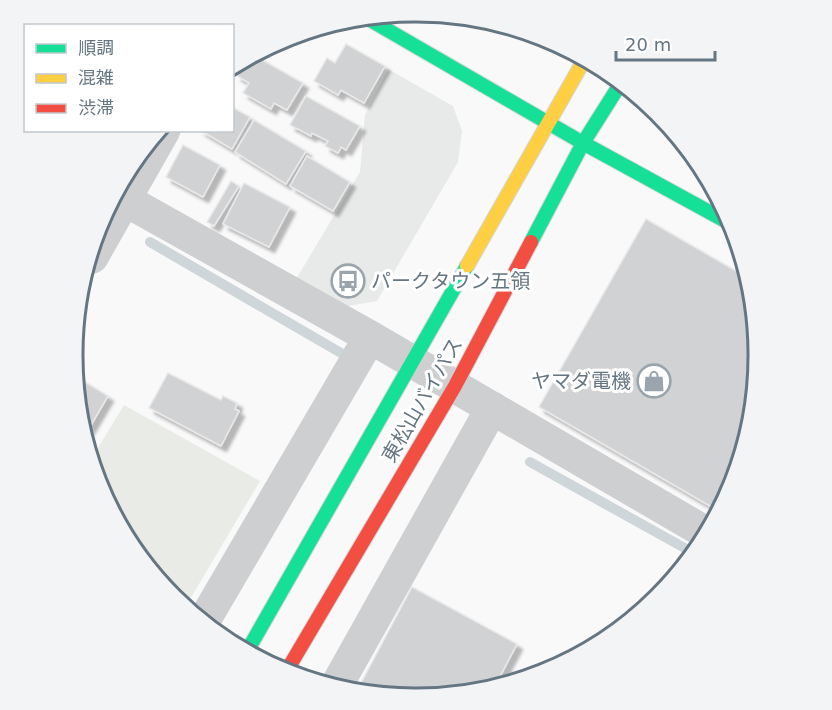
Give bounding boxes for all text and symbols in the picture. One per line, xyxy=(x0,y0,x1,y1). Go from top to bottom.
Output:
legend xyxy=(24,24,234,132)
scale bar xyxy=(616,24,715,62)
text: 20 m xyxy=(625,34,671,55)
text: 順調 xyxy=(78,37,114,58)
text: 混雑 xyxy=(78,67,114,88)
text: 渋滞 xyxy=(78,97,114,118)
bus stop icon: パークタウン五領 xyxy=(330,263,366,299)
place label: パークタウン五領 xyxy=(371,269,530,293)
street label: 東松山バイパス xyxy=(377,334,467,466)
shop icon: ヤマダ電機 xyxy=(636,363,672,399)
place label: ヤマダ電機 xyxy=(531,369,631,393)

